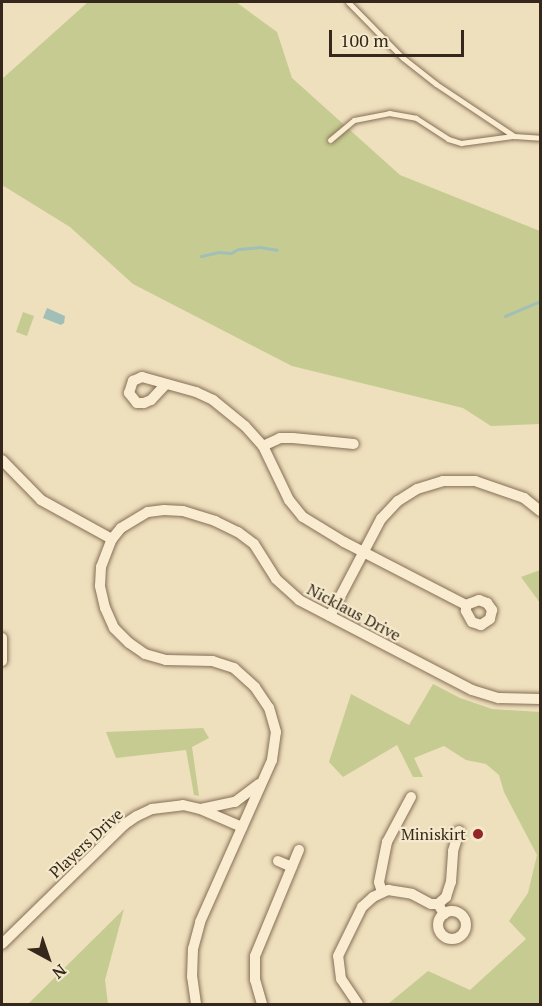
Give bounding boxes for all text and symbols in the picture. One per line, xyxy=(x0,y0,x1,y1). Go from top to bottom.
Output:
scale bar xyxy=(332,18,467,56)
text: 100 m xyxy=(340,28,389,52)
street label: Nicklaus Drive xyxy=(304,579,404,645)
street label: Players Drive xyxy=(45,804,127,882)
place label: Miniskirt xyxy=(401,824,466,844)
marker: Miniskirt xyxy=(471,827,485,841)
north arrow xyxy=(18,928,78,988)
text: N xyxy=(48,959,71,984)

